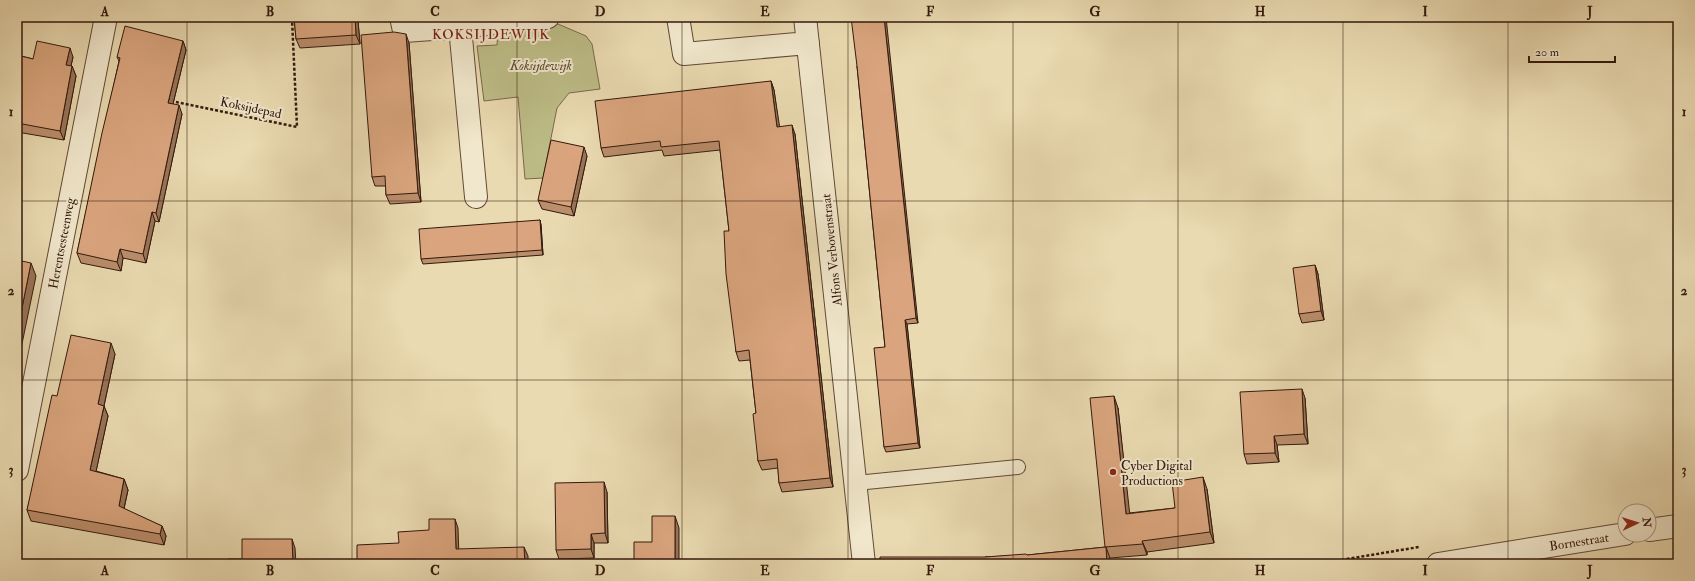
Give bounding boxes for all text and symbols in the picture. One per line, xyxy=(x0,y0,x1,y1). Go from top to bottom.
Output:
text: A xyxy=(100,4,110,20)
text: B xyxy=(266,4,274,20)
text: C xyxy=(430,4,440,20)
text: D xyxy=(595,4,606,20)
text: E xyxy=(760,4,770,20)
text: F xyxy=(926,4,935,20)
text: G xyxy=(1090,4,1101,20)
text: H xyxy=(1255,4,1266,20)
text: I xyxy=(1422,4,1428,20)
text: J xyxy=(1586,4,1593,21)
district label: KOKSIJDEWIJK xyxy=(432,26,550,43)
scale bar xyxy=(1529,38,1615,64)
text: 20 m xyxy=(1535,45,1560,60)
park label: Koksijdewijk xyxy=(509,58,572,74)
street label: Koksijdepad xyxy=(218,94,283,123)
text: 1 xyxy=(9,104,14,120)
text: 1 xyxy=(1682,104,1687,120)
street label: Alfons Verbovenstraat xyxy=(818,193,846,308)
street label: Herentsesteenweg xyxy=(45,196,79,290)
text: 2 xyxy=(8,283,15,299)
text: 2 xyxy=(1681,283,1688,299)
place label: Cyber Digital Productions xyxy=(1121,458,1193,489)
text: 3 xyxy=(9,462,14,478)
text: 3 xyxy=(1682,462,1687,478)
marker: Cyber Digital Productions xyxy=(1108,467,1118,477)
north arrow xyxy=(1617,503,1657,543)
text: N xyxy=(1640,516,1653,529)
street label: Bornestraat xyxy=(1548,529,1610,555)
text: A xyxy=(100,563,110,579)
text: B xyxy=(266,563,274,579)
text: C xyxy=(430,563,440,579)
text: D xyxy=(595,563,606,579)
text: E xyxy=(760,563,770,579)
text: F xyxy=(926,563,935,579)
text: G xyxy=(1090,563,1101,579)
text: H xyxy=(1255,563,1266,579)
text: I xyxy=(1422,563,1428,579)
text: J xyxy=(1586,563,1593,580)

